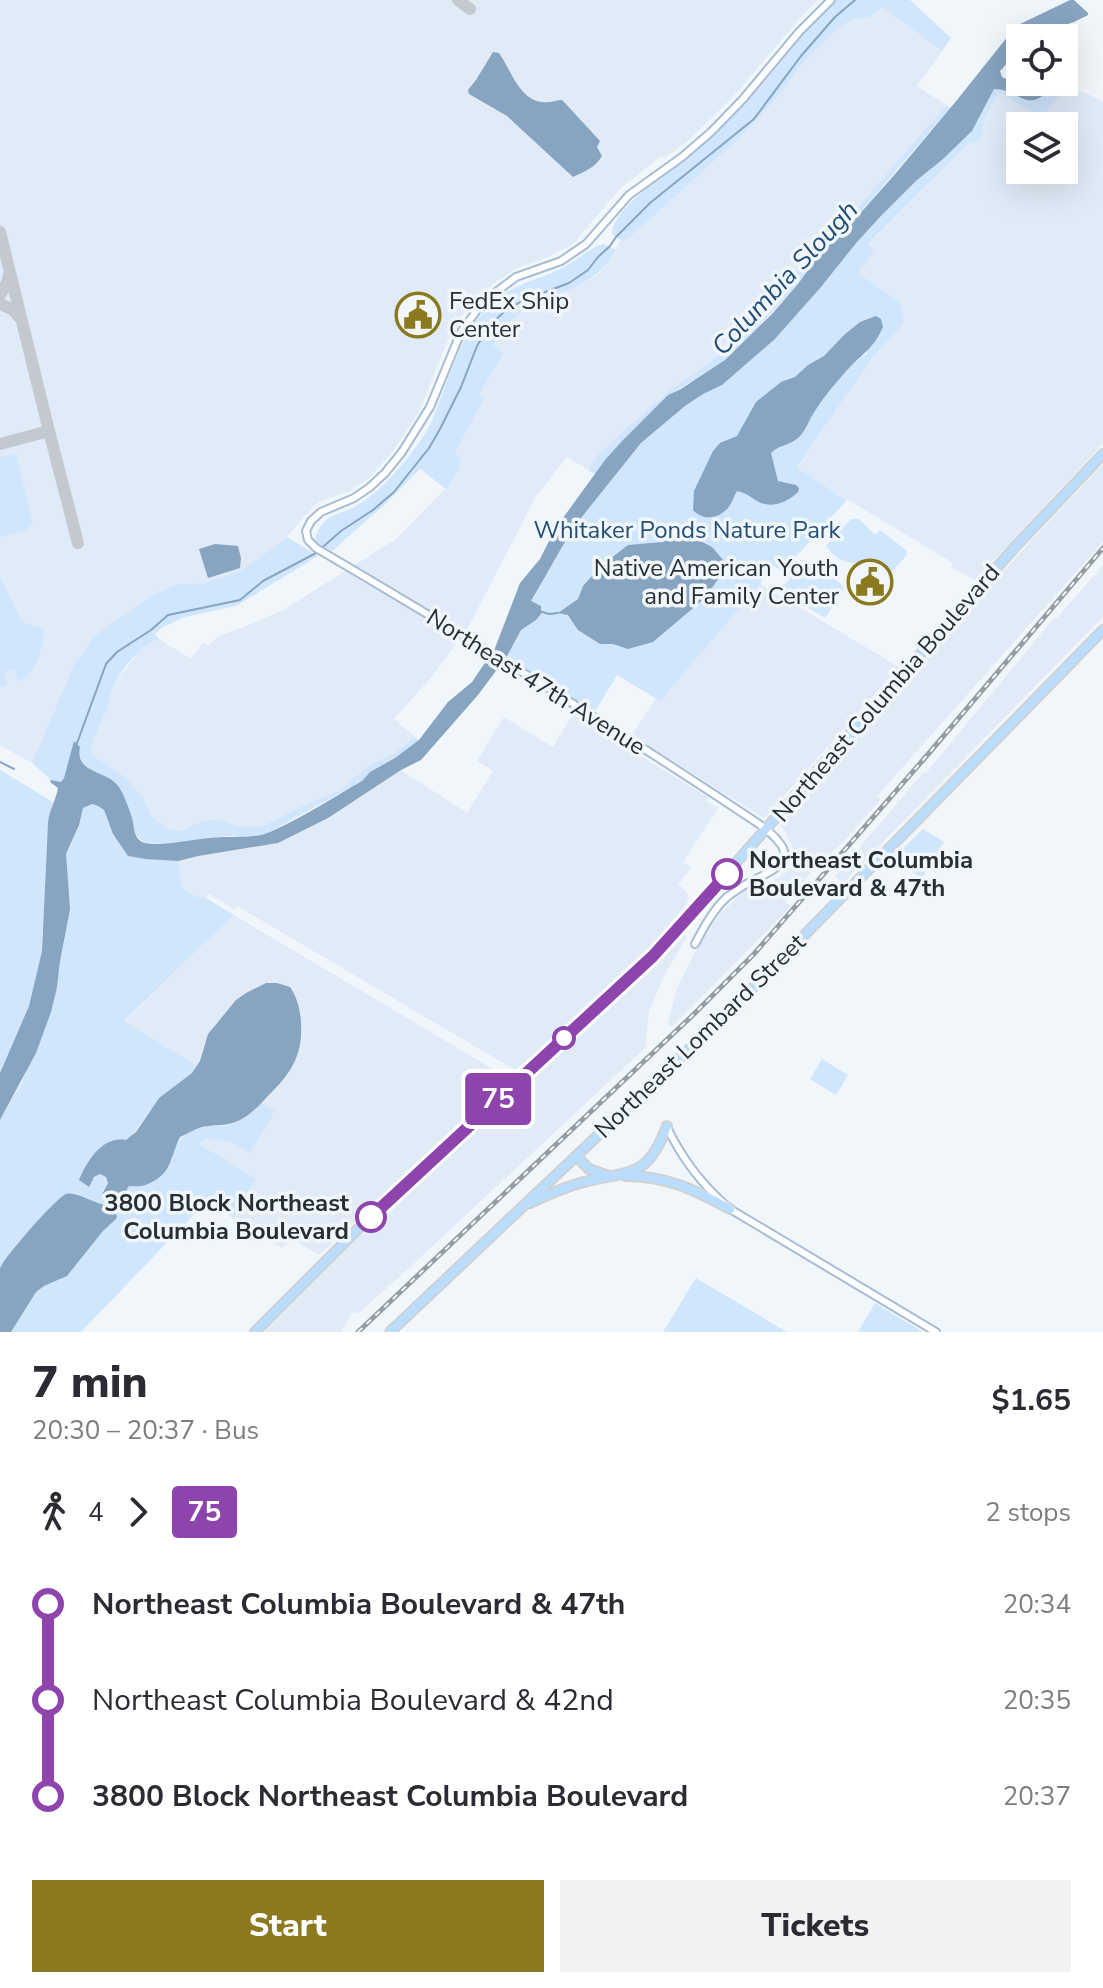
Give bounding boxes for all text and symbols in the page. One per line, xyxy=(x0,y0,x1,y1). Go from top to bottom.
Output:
map controls xyxy=(1006,24,1078,184)
button: locate xyxy=(1006,24,1078,96)
button: layers xyxy=(1006,112,1078,184)
water label: Columbia Slough xyxy=(704,193,866,363)
place label: FedEx Ship Center xyxy=(449,285,569,345)
public building icon: FedEx Ship Center xyxy=(394,291,442,339)
park label: Whitaker Ponds Nature Park xyxy=(534,514,841,546)
place label: Native American Youth and Family Center xyxy=(594,552,839,612)
street label: Northeast Columbia Boulevard xyxy=(765,557,1007,829)
public building icon: Native American Youth and Family Center xyxy=(846,558,894,606)
street label: Northeast 47th Avenue xyxy=(420,602,652,762)
place label: Northeast Columbia Boulevard & 47th xyxy=(749,844,973,904)
marker: Northeast Columbia Boulevard & 47th xyxy=(712,859,742,889)
street label: Northeast Lombard Street xyxy=(588,926,813,1145)
unlabelled marker xyxy=(553,1027,575,1049)
line badge: 75 xyxy=(462,1073,534,1125)
text: 75 xyxy=(481,1080,515,1118)
place label: 3800 Block Northeast Columbia Boulevard xyxy=(104,1187,350,1247)
marker: 3800 Block Northeast Columbia Boulevard xyxy=(356,1202,386,1232)
text: 7 min xyxy=(32,1353,148,1413)
text: $1.65 xyxy=(992,1380,1071,1421)
text: 20:30 – 20:37 · Bus xyxy=(32,1413,259,1448)
icon: walk xyxy=(32,1490,76,1534)
icon: forward xyxy=(116,1490,160,1534)
text: 75 xyxy=(188,1493,221,1531)
text: 4 xyxy=(88,1495,104,1530)
text: 2 stops xyxy=(985,1495,1071,1530)
text: Northeast Columbia Boulevard & 47th xyxy=(92,1584,625,1625)
text: 20:34 xyxy=(1003,1587,1071,1622)
text: Northeast Columbia Boulevard & 42nd xyxy=(92,1680,614,1721)
text: 20:35 xyxy=(1003,1683,1071,1718)
text: 3800 Block Northeast Columbia Boulevard xyxy=(92,1776,688,1817)
text: 20:37 xyxy=(1003,1779,1071,1814)
button: Start xyxy=(32,1880,544,1972)
button: Tickets xyxy=(560,1880,1071,1972)

